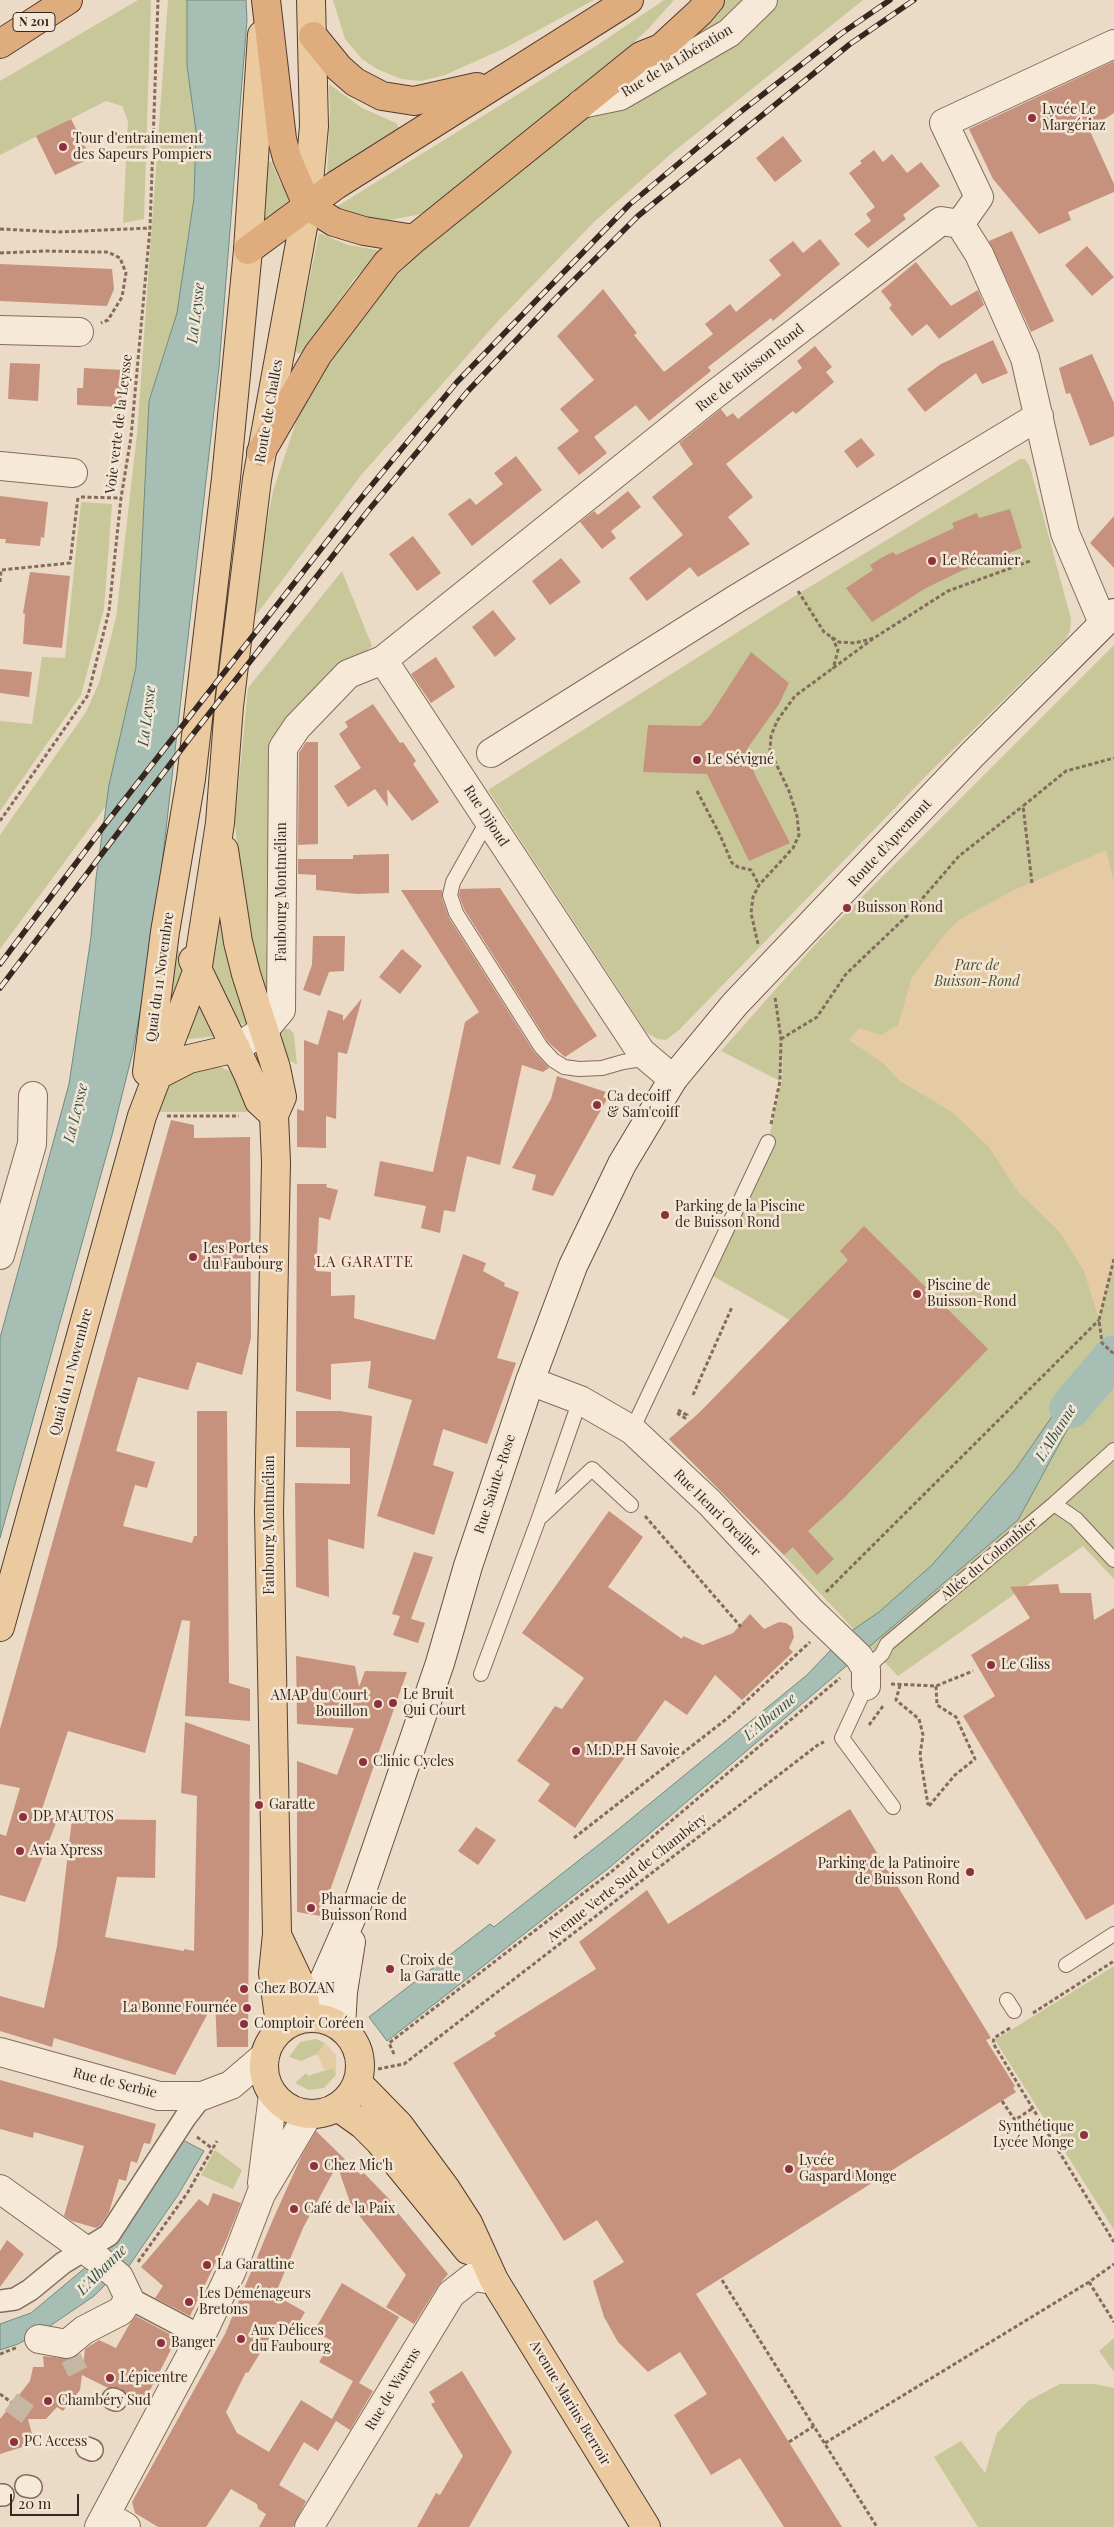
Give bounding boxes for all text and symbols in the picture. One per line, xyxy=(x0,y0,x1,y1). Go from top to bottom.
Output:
road number: N 201 xyxy=(13,13,55,32)
street label: Rue de la Libération xyxy=(618,21,736,101)
place label: Lycée Le Margériaz xyxy=(1042,102,1106,134)
marker: Lycée Le Margériaz xyxy=(1026,112,1038,124)
place label: Tour d'entrainement des Sapeurs Pompiers xyxy=(73,131,212,164)
marker: Tour d'entrainement des Sapeurs Pompiers xyxy=(57,141,69,153)
water label: La Leysse xyxy=(183,282,209,344)
street label: Rue de Buisson Rond xyxy=(693,321,807,415)
street label: Voie verte de la Leysse xyxy=(102,353,136,495)
street label: Route de Challes xyxy=(252,358,286,464)
place label: Le Récamier xyxy=(942,553,1021,569)
marker: Le Récamier xyxy=(926,555,938,567)
water label: La Leysse xyxy=(134,685,160,747)
place label: Le Sévigné xyxy=(707,752,774,768)
marker: Le Sévigné xyxy=(691,754,703,766)
street label: Rue Dijoud xyxy=(460,782,512,850)
street label: Route d'Apremont xyxy=(845,796,935,890)
street label: Faubourg Montmélian xyxy=(274,822,290,962)
place label: Buisson Rond xyxy=(857,900,943,916)
marker: Buisson Rond xyxy=(841,902,853,914)
street label: Quai du 11 Novembre xyxy=(143,911,177,1043)
park label: Parc de Buisson-Rond xyxy=(934,958,1020,990)
water label: La Leysse xyxy=(60,1081,92,1145)
place label: Ca decoiff & Sam'coiff xyxy=(607,1089,679,1122)
marker: Ca decoiff & Sam'coiff xyxy=(591,1099,603,1111)
place label: Parking de la Piscine de Buisson Rond xyxy=(675,1199,805,1232)
marker: Parking de la Piscine de Buisson Rond xyxy=(659,1209,671,1221)
place label: Les Portes du Faubourg xyxy=(203,1241,283,1274)
marker: Les Portes du Faubourg xyxy=(187,1251,199,1263)
district label: LA GARATTE xyxy=(315,1253,415,1271)
place label: Piscine de Buisson-Rond xyxy=(927,1278,1017,1310)
marker: Piscine de Buisson-Rond xyxy=(911,1288,923,1300)
street label: Quai du 11 Novembre xyxy=(46,1307,96,1437)
water label: L'Albanne xyxy=(1032,1401,1080,1465)
street label: Rue Sainte-Rose xyxy=(471,1432,519,1536)
street label: Faubourg Montmélian xyxy=(262,1455,278,1595)
street label: Rue Henri Oreiller xyxy=(670,1466,764,1560)
street label: Allée du Colombier xyxy=(937,1514,1041,1604)
place label: Le Gliss xyxy=(1001,1657,1050,1673)
marker: Le Gliss xyxy=(985,1659,997,1671)
place label: Le Bruit Qui Court xyxy=(403,1687,466,1720)
place label: AMAP du Court Bouillon xyxy=(271,1688,368,1720)
water label: L'Albanne xyxy=(740,1690,800,1744)
marker: Le Bruit Qui Court xyxy=(387,1697,399,1709)
marker: AMAP du Court Bouillon xyxy=(372,1698,384,1710)
place label: M.D.P.H Savoie xyxy=(586,1743,680,1759)
marker: M.D.P.H Savoie xyxy=(570,1745,582,1757)
place label: Clinic Cycles xyxy=(373,1754,454,1770)
marker: Clinic Cycles xyxy=(357,1756,369,1768)
place label: Garatte xyxy=(269,1797,315,1813)
marker: Garatte xyxy=(253,1799,265,1811)
place label: DP M'AUTOS xyxy=(33,1809,114,1825)
street label: Avenue Verte Sud de Chambéry xyxy=(544,1810,710,1946)
marker: DP M'AUTOS xyxy=(17,1811,29,1823)
place label: Avia Xpress xyxy=(30,1843,103,1859)
marker: Avia Xpress xyxy=(14,1845,26,1857)
place label: Parking de la Patinoire de Buisson Rond xyxy=(818,1856,960,1888)
marker: Parking de la Patinoire de Buisson Rond xyxy=(964,1866,976,1878)
place label: Pharmacie de Buisson Rond xyxy=(321,1892,407,1924)
marker: Pharmacie de Buisson Rond xyxy=(305,1902,317,1914)
place label: Croix de la Garatte xyxy=(400,1953,461,1985)
marker: Croix de la Garatte xyxy=(384,1963,396,1975)
place label: Chez BOZAN xyxy=(254,1981,335,1997)
marker: Chez BOZAN xyxy=(238,1983,250,1995)
place label: La Bonne Fournée xyxy=(122,2000,237,2016)
marker: La Bonne Fournée xyxy=(241,2002,253,2014)
place label: Comptoir Coréen xyxy=(254,2016,364,2032)
marker: Comptoir Coréen xyxy=(238,2018,250,2030)
street label: Rue de Serbie xyxy=(71,2064,159,2102)
place label: Synthétique Lycée Monge xyxy=(993,2119,1074,2152)
marker: Synthétique Lycée Monge xyxy=(1078,2129,1090,2141)
place label: Lycée Gaspard Monge xyxy=(799,2153,897,2186)
place label: Chez Mic'h xyxy=(324,2158,393,2174)
marker: Chez Mic'h xyxy=(308,2160,320,2172)
marker: Lycée Gaspard Monge xyxy=(783,2163,795,2175)
place label: Café de la Paix xyxy=(304,2201,395,2217)
marker: Café de la Paix xyxy=(288,2203,300,2215)
water label: L'Albanne xyxy=(73,2241,131,2299)
place label: La Garattine xyxy=(217,2257,295,2273)
marker: La Garattine xyxy=(201,2259,213,2271)
place label: Les Déménageurs Bretons xyxy=(199,2286,311,2318)
marker: Les Déménageurs Bretons xyxy=(183,2296,195,2308)
place label: Aux Délices du Faubourg xyxy=(251,2323,331,2356)
marker: Aux Délices du Faubourg xyxy=(235,2333,247,2345)
place label: Banger xyxy=(171,2335,215,2351)
marker: Banger xyxy=(155,2337,167,2349)
street label: Avenue Marius Berroir xyxy=(526,2337,614,2469)
street label: Rue de Warens xyxy=(362,2345,424,2433)
place label: Lépicentre xyxy=(120,2370,188,2386)
marker: Lépicentre xyxy=(104,2372,116,2384)
place label: Chambéry Sud xyxy=(58,2393,151,2409)
marker: Chambéry Sud xyxy=(42,2395,54,2407)
place label: PC Access xyxy=(24,2434,87,2450)
marker: PC Access xyxy=(8,2436,20,2448)
scale bar xyxy=(12,2484,81,2516)
text: 20 m xyxy=(18,2493,51,2513)

